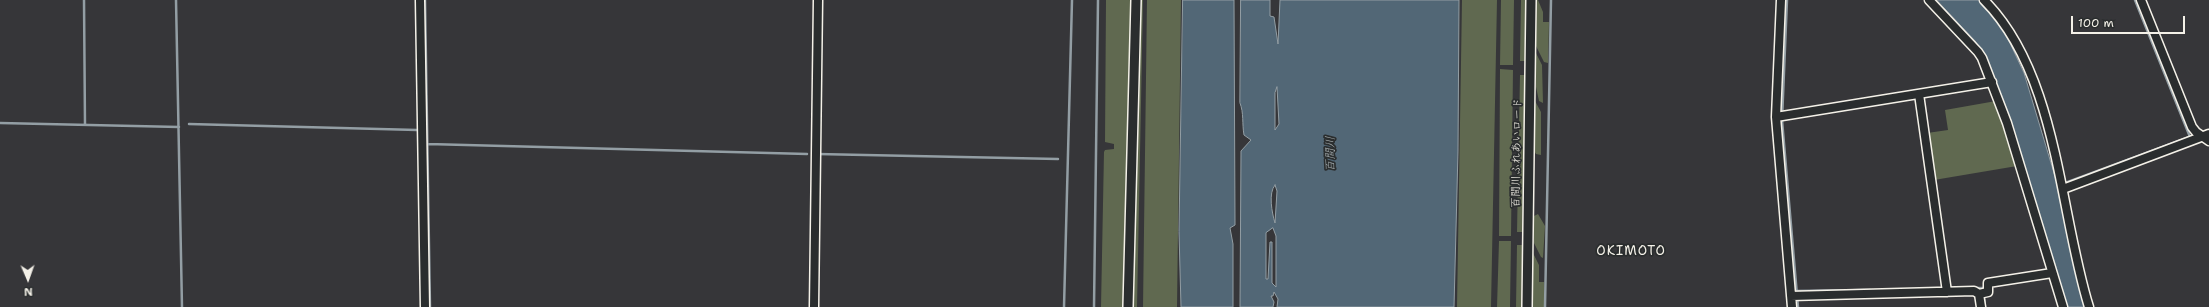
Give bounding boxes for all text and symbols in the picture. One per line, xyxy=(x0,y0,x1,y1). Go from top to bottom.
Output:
scale bar xyxy=(2073,8,2187,34)
text: 100 m xyxy=(2078,15,2114,31)
street label: 百間川ふれあいロード xyxy=(1509,98,1525,208)
water label: 百間川 xyxy=(1324,136,1338,172)
district label: OKIMOTO xyxy=(1596,244,1666,260)
north arrow xyxy=(8,259,48,299)
text: N xyxy=(24,284,33,299)

